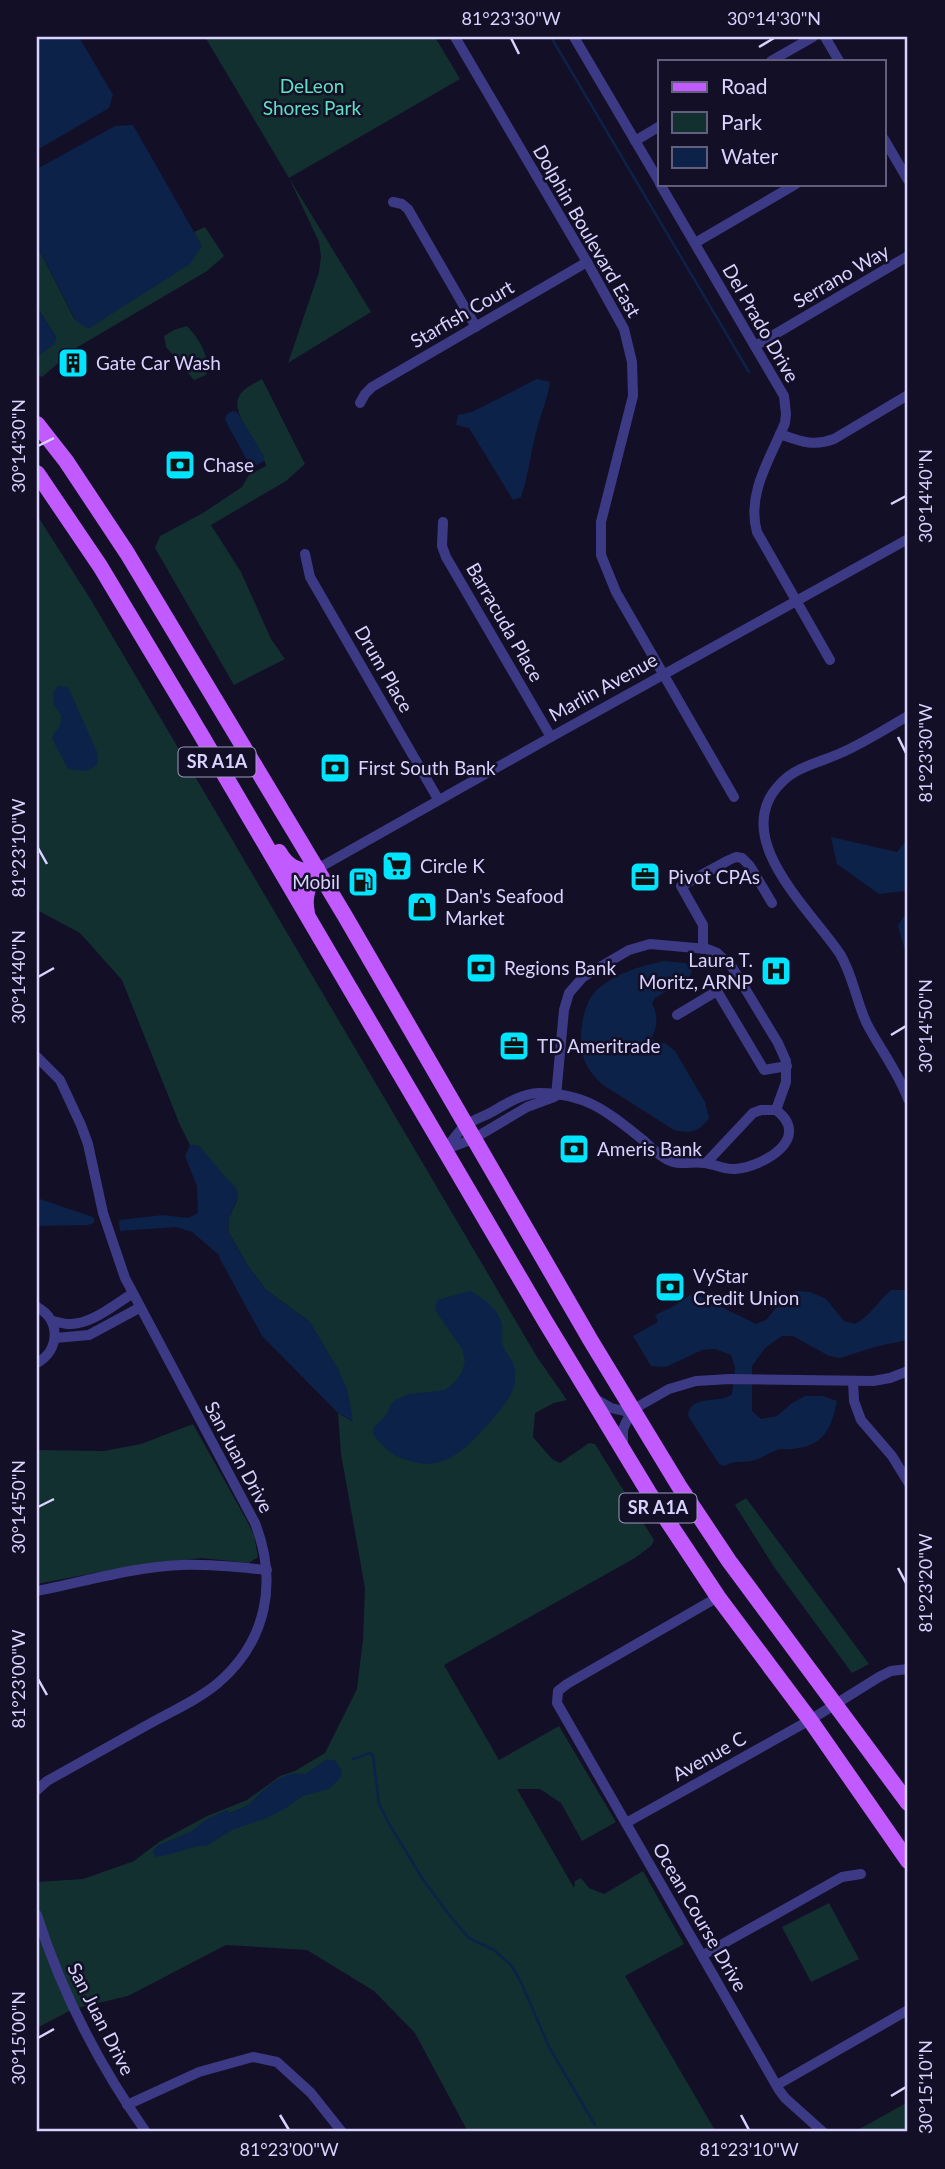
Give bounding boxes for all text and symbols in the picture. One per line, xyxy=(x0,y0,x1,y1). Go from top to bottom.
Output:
text: 81°23'30"W xyxy=(461,7,561,29)
text: 30°14'30"N xyxy=(727,7,821,29)
legend xyxy=(658,60,886,186)
text: Road xyxy=(721,73,768,98)
park label: DeLeon Shores Park xyxy=(263,74,361,119)
text: Park xyxy=(721,109,762,134)
street label: Dolphin Boulevard East xyxy=(529,141,646,321)
text: Water xyxy=(721,143,778,168)
street label: Serrano Way xyxy=(789,239,893,312)
street label: Del Prado Drive xyxy=(718,260,805,386)
street label: Starfish Court xyxy=(406,275,518,352)
building icon: Gate Car Wash xyxy=(56,346,90,380)
place label: Gate Car Wash xyxy=(96,351,221,374)
text: 30°14'30"N xyxy=(7,399,29,493)
bank icon: Chase xyxy=(163,448,197,482)
text: 30°14'40"N xyxy=(914,449,936,543)
place label: Chase xyxy=(203,453,254,476)
street label: Barracuda Place xyxy=(462,558,549,685)
street label: Drum Place xyxy=(350,621,419,716)
street label: Marlin Avenue xyxy=(544,647,661,726)
text: 81°23'30"W xyxy=(914,703,936,803)
road number: SR A1A xyxy=(178,748,256,776)
bank icon: First South Bank xyxy=(318,751,352,785)
place label: First South Bank xyxy=(358,756,496,779)
text: 81°23'10"W xyxy=(7,798,29,898)
supermarket icon: Circle K xyxy=(380,849,414,883)
place label: Circle K xyxy=(420,854,485,877)
office icon: Pivot CPAs xyxy=(628,860,662,894)
fuel station icon: Mobil xyxy=(346,865,380,899)
place label: Pivot CPAs xyxy=(668,865,760,888)
place label: Mobil xyxy=(292,870,340,893)
place label: Dan's Seafood Market xyxy=(445,884,564,929)
shop icon: Dan's Seafood Market xyxy=(405,890,439,924)
text: 30°14'40"N xyxy=(7,930,29,1024)
place label: Laura T. Moritz, ARNP xyxy=(639,948,753,993)
bank icon: Regions Bank xyxy=(464,951,498,985)
hospital icon: Laura T. Moritz, ARNP xyxy=(759,954,793,988)
place label: Regions Bank xyxy=(504,956,616,979)
text: 30°14'50"N xyxy=(914,979,936,1073)
office icon: TD Ameritrade xyxy=(497,1029,531,1063)
place label: TD Ameritrade xyxy=(537,1034,661,1057)
bank icon: Ameris Bank xyxy=(557,1132,591,1166)
place label: Ameris Bank xyxy=(597,1137,702,1160)
place label: VyStar Credit Union xyxy=(693,1264,799,1309)
bank icon: VyStar Credit Union xyxy=(653,1270,687,1304)
street label: San Juan Drive xyxy=(200,1397,278,1517)
text: 30°14'50"N xyxy=(7,1460,29,1554)
road number: SR A1A xyxy=(620,1493,696,1522)
text: 81°23'20"W xyxy=(914,1533,936,1633)
text: 81°23'00"W xyxy=(7,1629,29,1729)
street label: Avenue C xyxy=(668,1726,750,1785)
street label: Ocean Course Drive xyxy=(648,1838,752,1995)
street label: San Juan Drive xyxy=(63,1959,140,2079)
text: 30°15'00"N xyxy=(7,1991,29,2085)
text: 30°15'10"N xyxy=(914,2040,936,2134)
text: 81°23'00"W xyxy=(239,2138,339,2160)
text: 81°23'10"W xyxy=(699,2138,799,2160)

